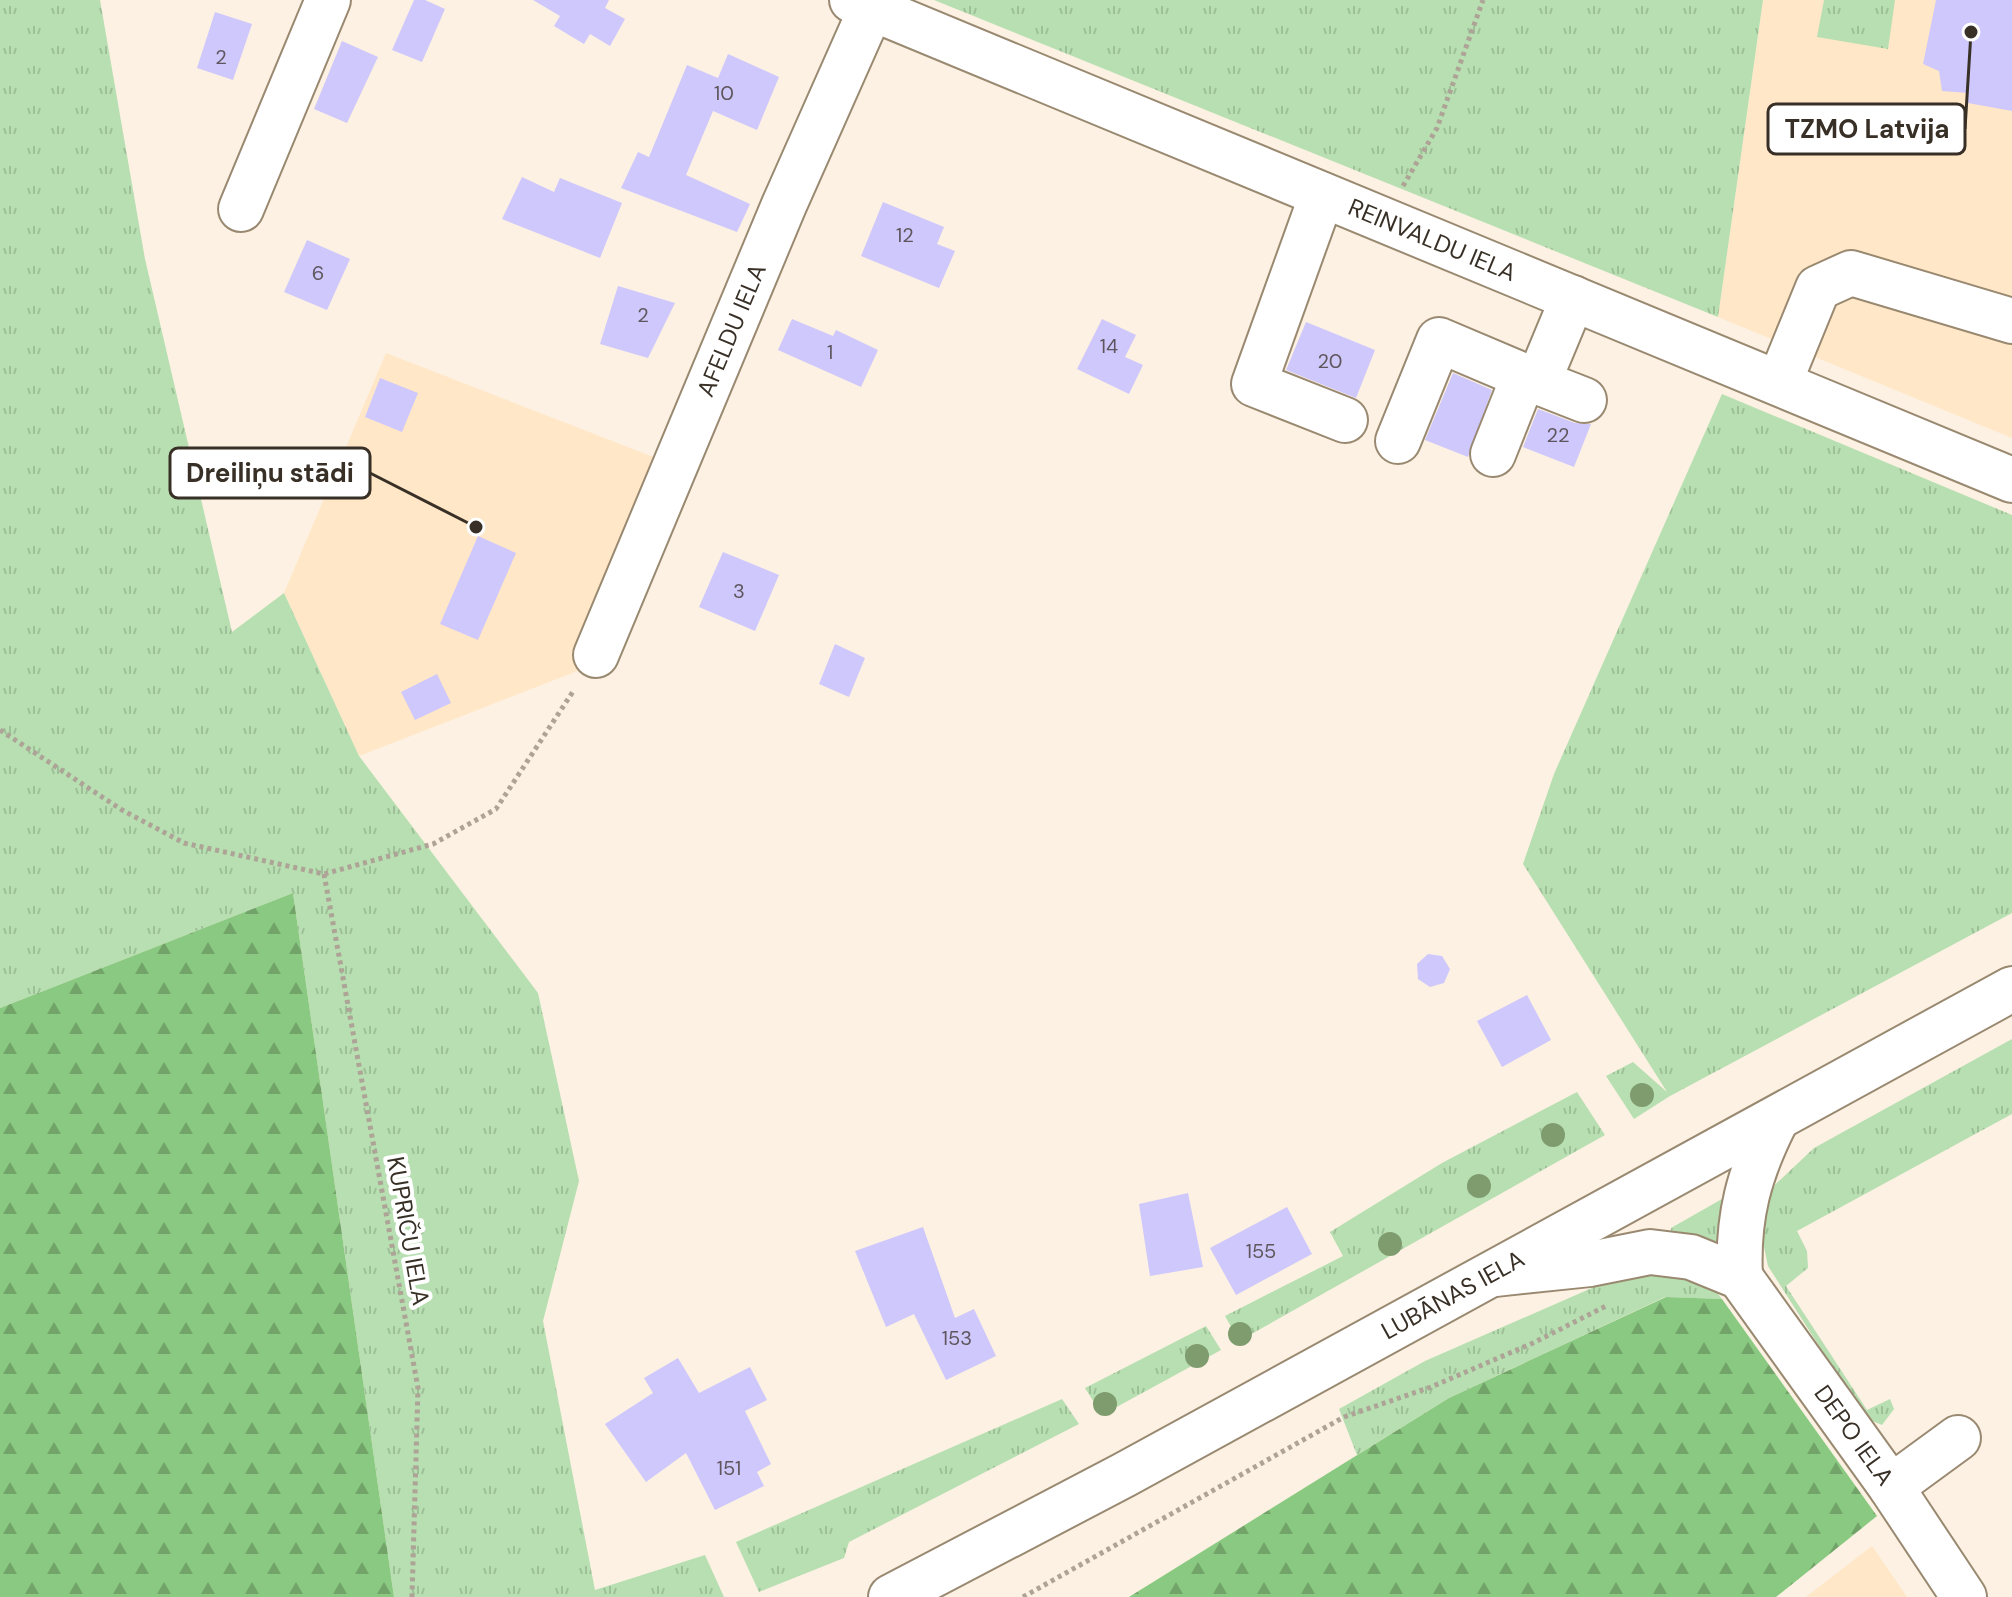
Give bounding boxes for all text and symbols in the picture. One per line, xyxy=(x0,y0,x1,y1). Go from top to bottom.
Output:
house number: 2 xyxy=(215,44,227,70)
house number: 10 xyxy=(714,80,734,106)
callout: TZMO Latvija xyxy=(1768,104,1965,154)
text: TZMO Latvija xyxy=(1784,112,1950,146)
street label: REINVALDU IELA xyxy=(1344,191,1521,288)
house number: 12 xyxy=(896,222,914,248)
street label: AFELDU IELA xyxy=(690,259,773,401)
house number: 6 xyxy=(312,260,324,286)
house number: 2 xyxy=(637,302,649,328)
house number: 14 xyxy=(1100,333,1118,359)
house number: 1 xyxy=(827,339,833,365)
house number: 20 xyxy=(1318,348,1343,374)
house number: 22 xyxy=(1546,422,1570,448)
callout: Dreiliņu stādi xyxy=(170,448,370,498)
text: Dreiliņu stādi xyxy=(186,456,354,490)
house number: 3 xyxy=(733,578,745,604)
street label: KUPRIČU IELA xyxy=(380,1154,437,1308)
house number: 155 xyxy=(1246,1238,1276,1264)
street label: LUBĀNAS IELA xyxy=(1376,1243,1530,1346)
house number: 153 xyxy=(942,1325,972,1351)
street label: DEPO IELA xyxy=(1808,1379,1901,1492)
house number: 151 xyxy=(717,1455,741,1481)

